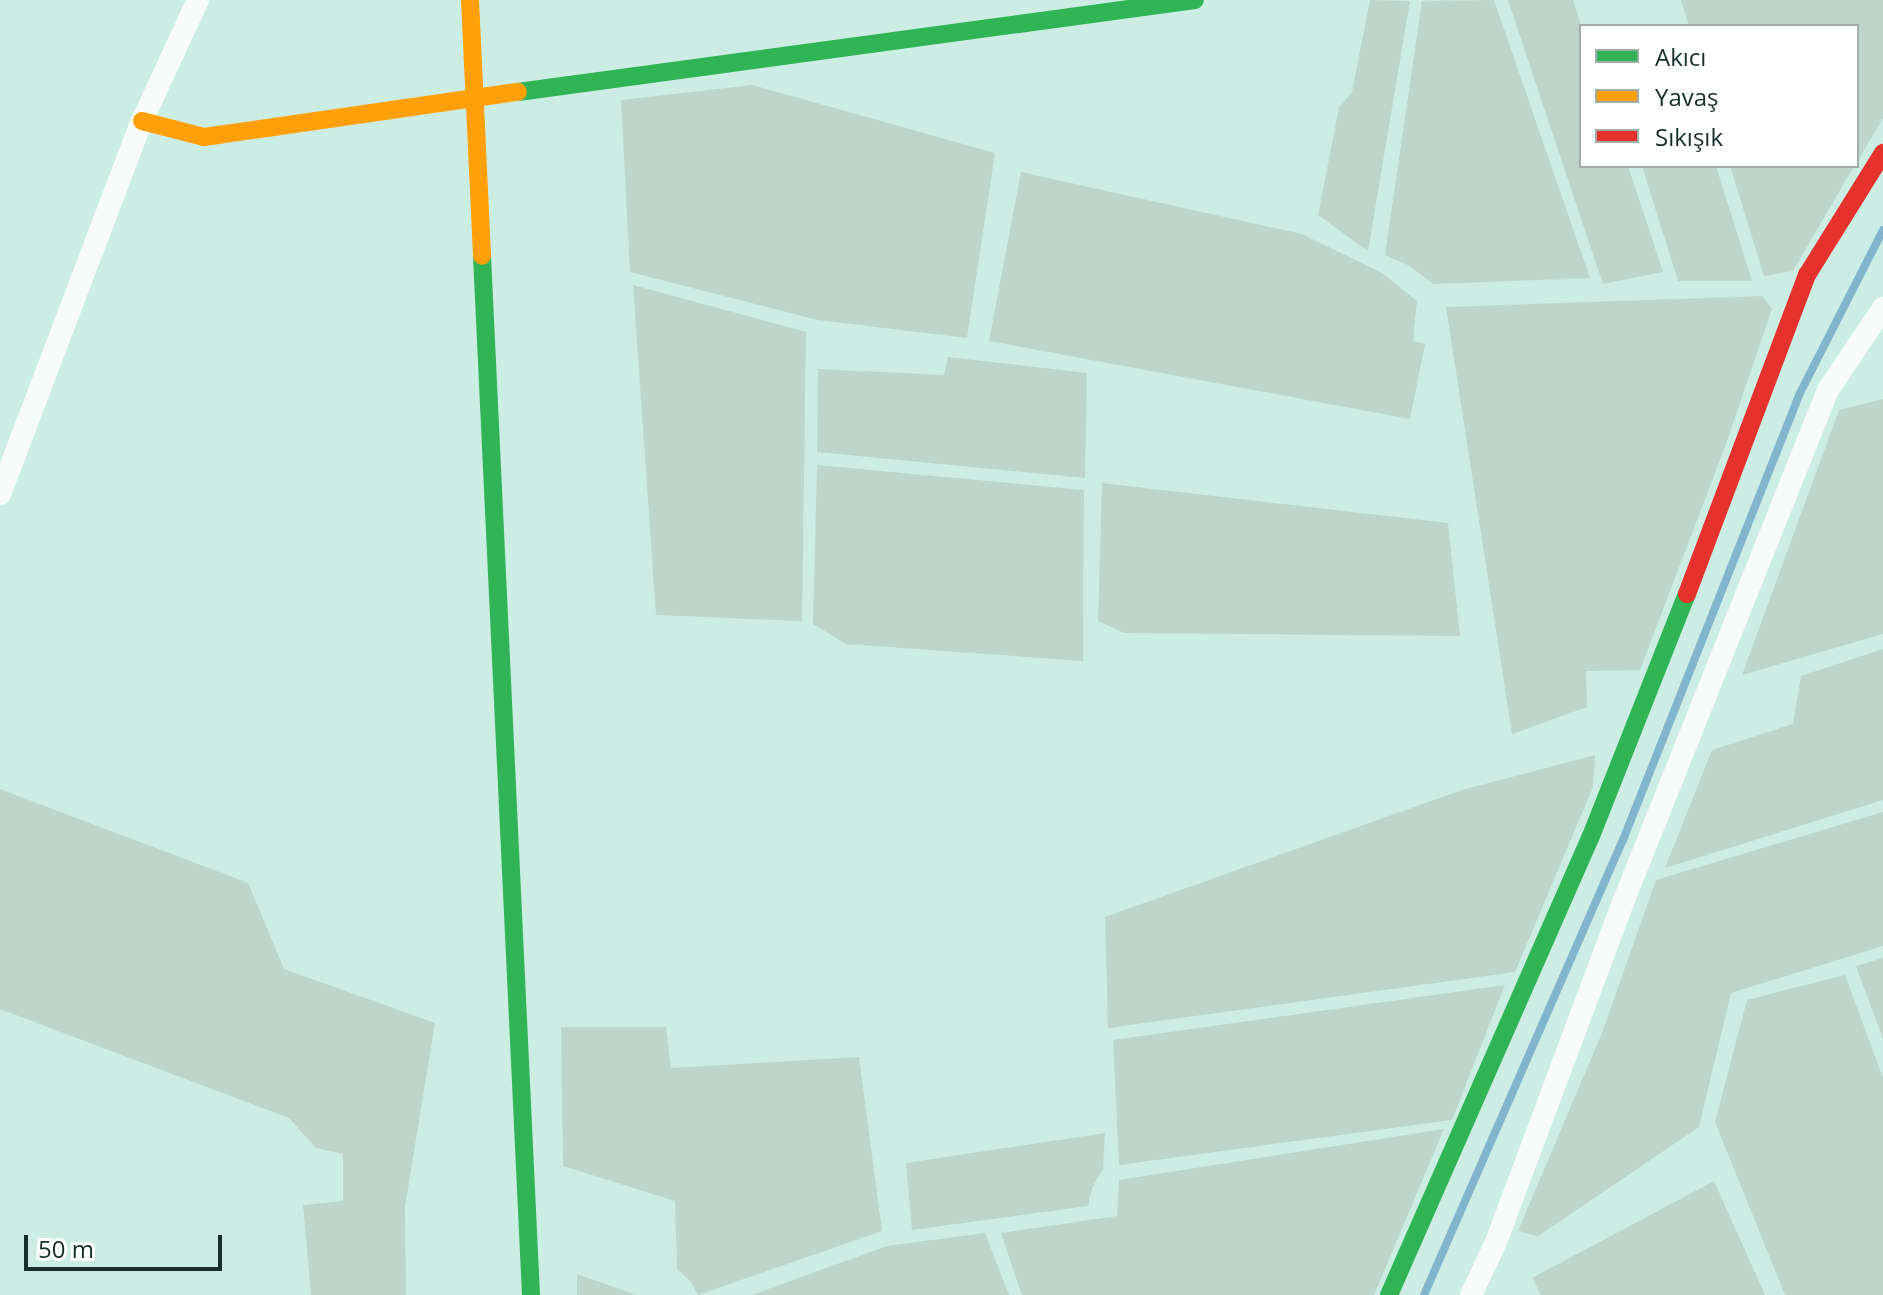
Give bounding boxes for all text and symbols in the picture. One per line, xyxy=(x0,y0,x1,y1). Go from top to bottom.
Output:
legend xyxy=(1579,24,1859,168)
text: Akıcı xyxy=(1655,40,1706,73)
text: Yavaş xyxy=(1655,80,1719,113)
text: Sıkışık xyxy=(1655,120,1723,153)
scale bar xyxy=(28,1219,226,1269)
text: 50 m xyxy=(38,1232,94,1265)

